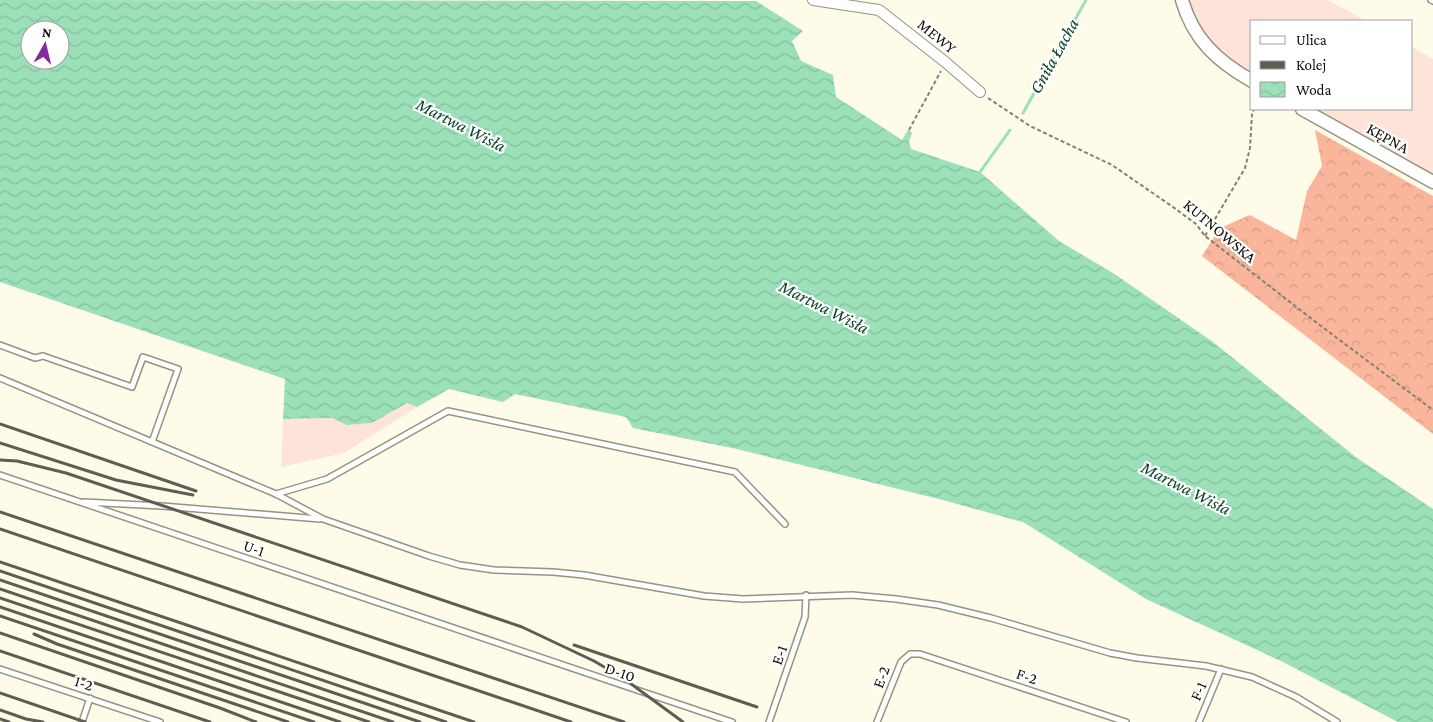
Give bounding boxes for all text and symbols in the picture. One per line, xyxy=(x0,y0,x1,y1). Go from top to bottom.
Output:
street label: MEWY xyxy=(914,15,960,57)
water label: Gniła Łacha xyxy=(1025,15,1083,97)
north arrow xyxy=(20,20,70,70)
legend xyxy=(1250,20,1413,110)
text: N xyxy=(41,24,53,41)
text: Ulica xyxy=(1296,32,1327,48)
text: Kolej xyxy=(1296,57,1326,74)
text: Woda xyxy=(1296,82,1331,98)
water label: Martwa Wisła xyxy=(412,93,510,156)
street label: KĘPNA xyxy=(1364,120,1413,158)
street label: KUTNOWSKA xyxy=(1180,196,1260,267)
water label: Martwa Wisła xyxy=(775,275,873,338)
water label: Martwa Wisła xyxy=(1137,456,1235,519)
street label: U-1 xyxy=(241,537,267,559)
street label: E-1 xyxy=(768,643,790,667)
street label: D-10 xyxy=(603,659,637,685)
street label: E-2 xyxy=(869,663,893,690)
street label: F-2 xyxy=(1014,665,1040,687)
street label: 1-2 xyxy=(73,672,96,694)
street label: F-1 xyxy=(1187,679,1209,703)

